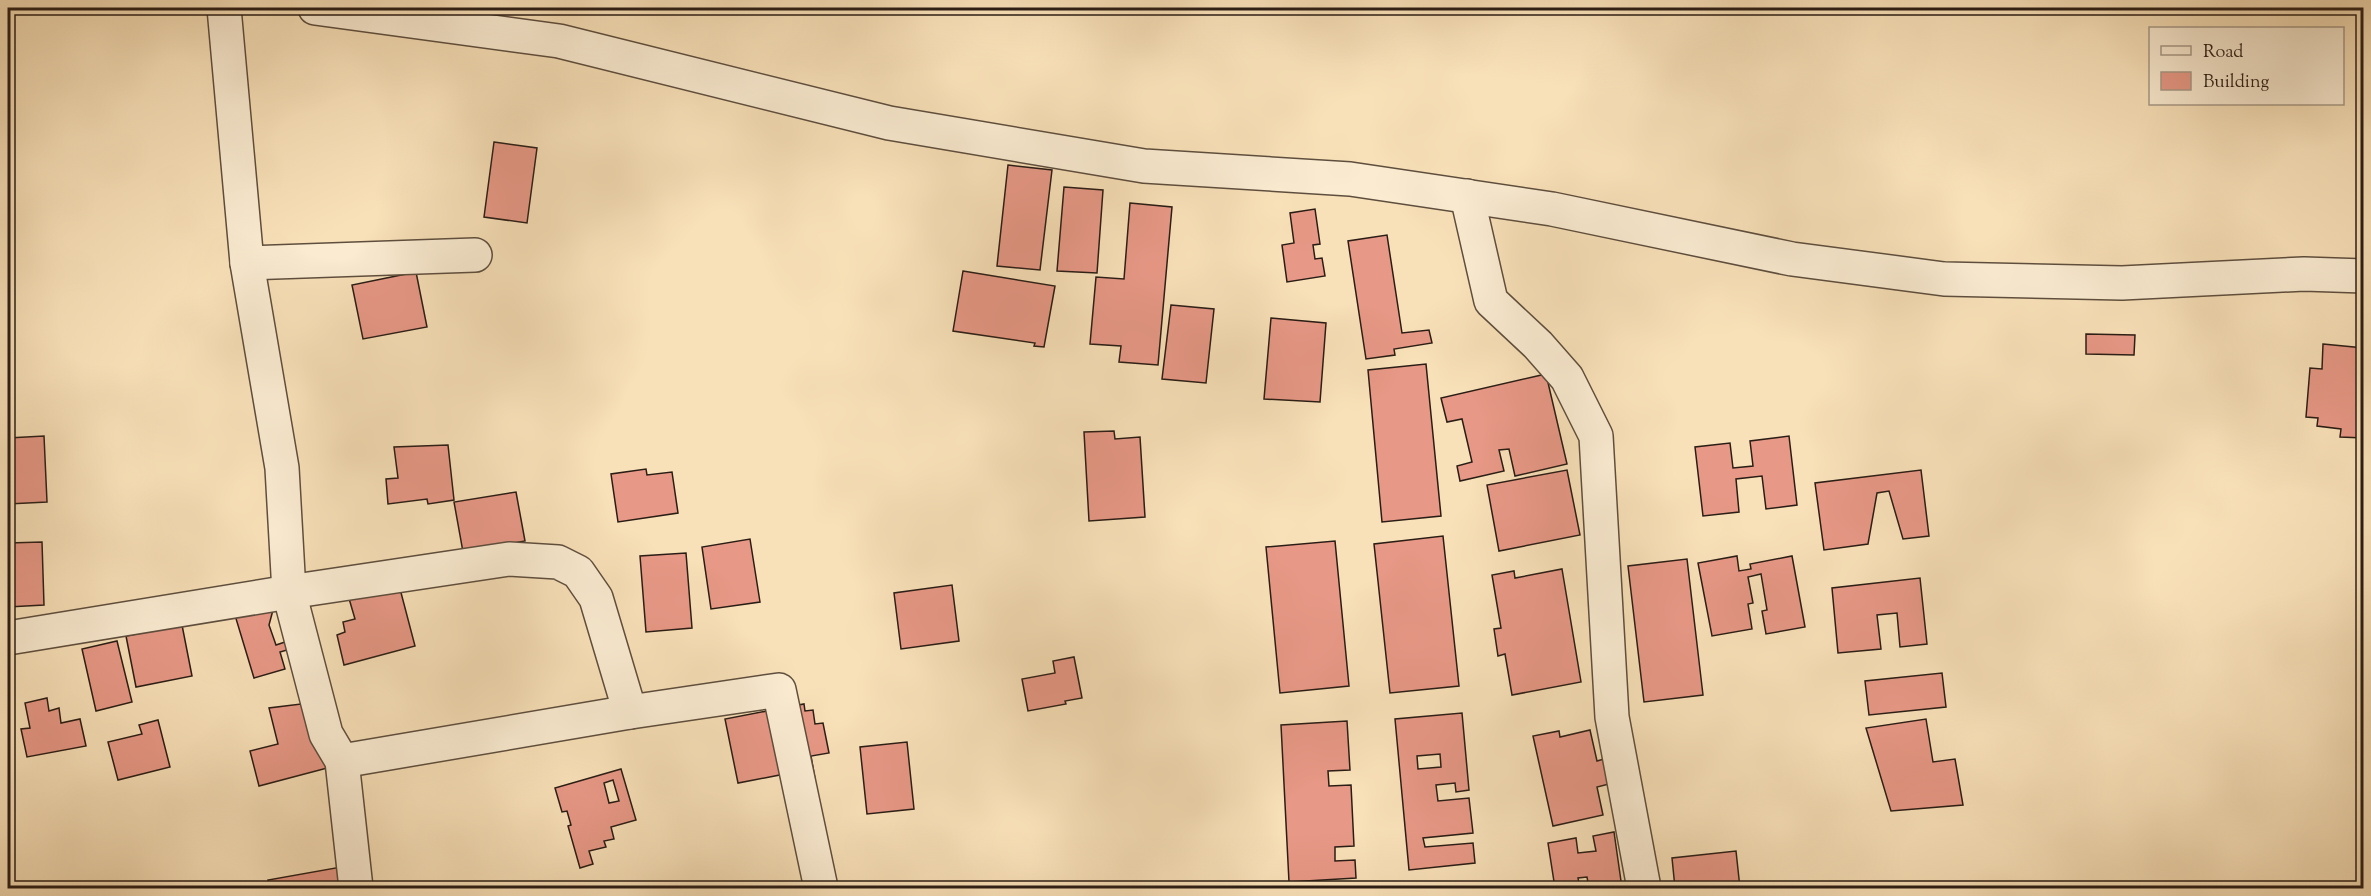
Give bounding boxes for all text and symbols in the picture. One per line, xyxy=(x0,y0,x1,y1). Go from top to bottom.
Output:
legend xyxy=(2149,27,2344,105)
text: Road xyxy=(2203,40,2243,66)
text: Building xyxy=(2203,70,2269,96)

